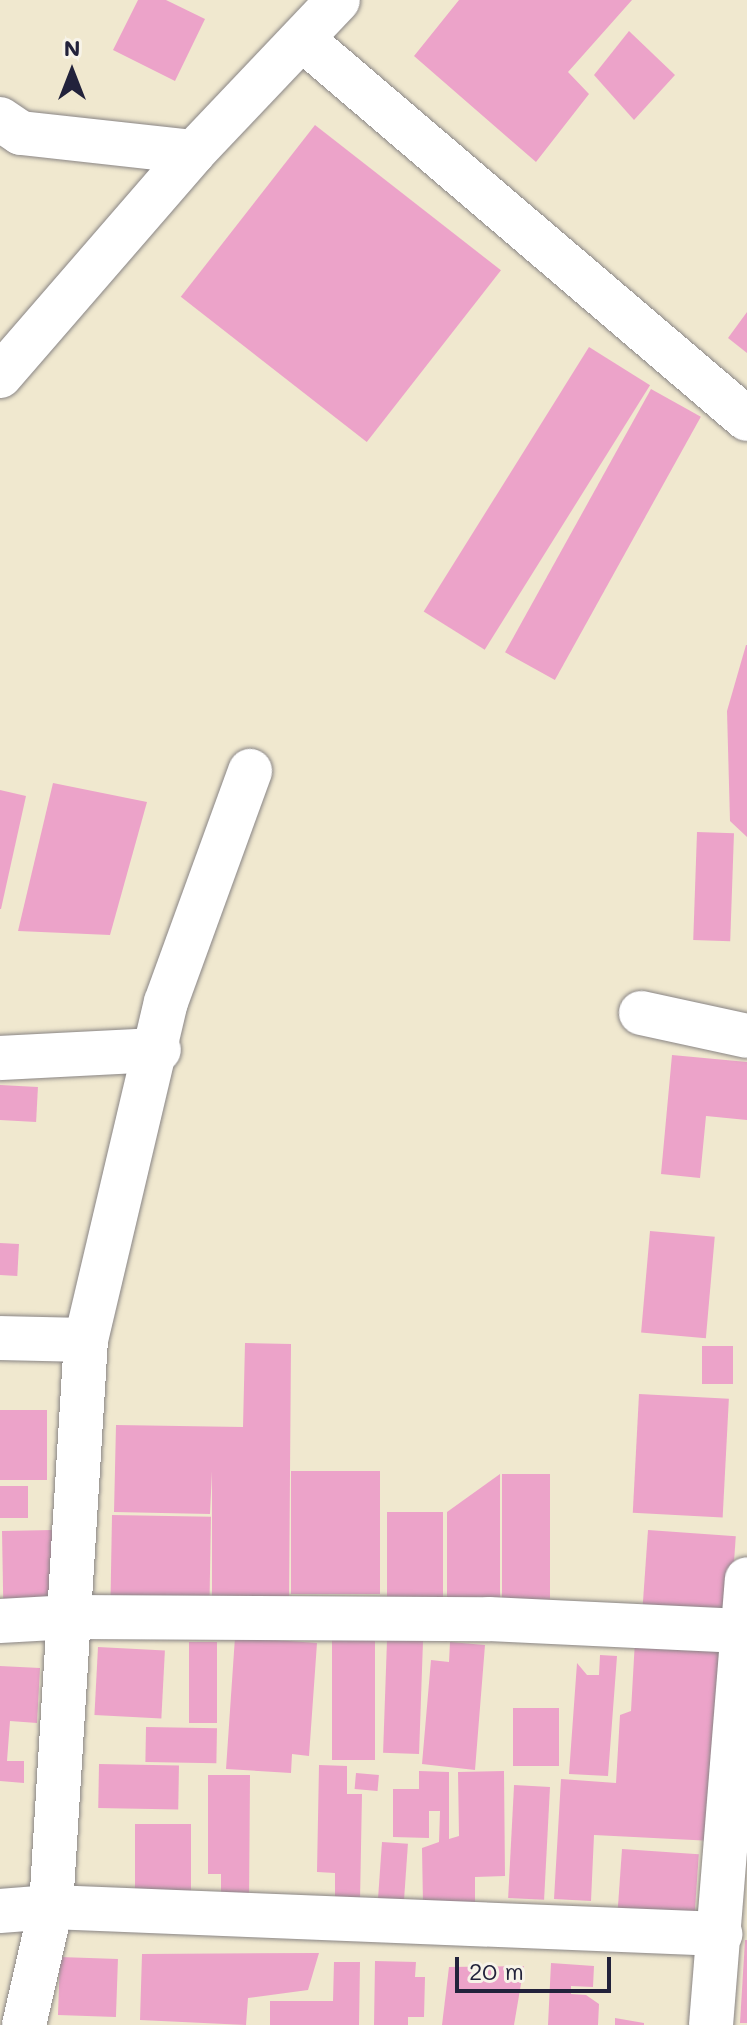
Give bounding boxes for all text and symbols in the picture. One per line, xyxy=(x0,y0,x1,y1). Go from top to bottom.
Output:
north arrow xyxy=(32,32,112,112)
text: N xyxy=(64,33,80,62)
scale bar xyxy=(459,1941,615,1991)
text: 20 m xyxy=(469,1955,524,1986)

